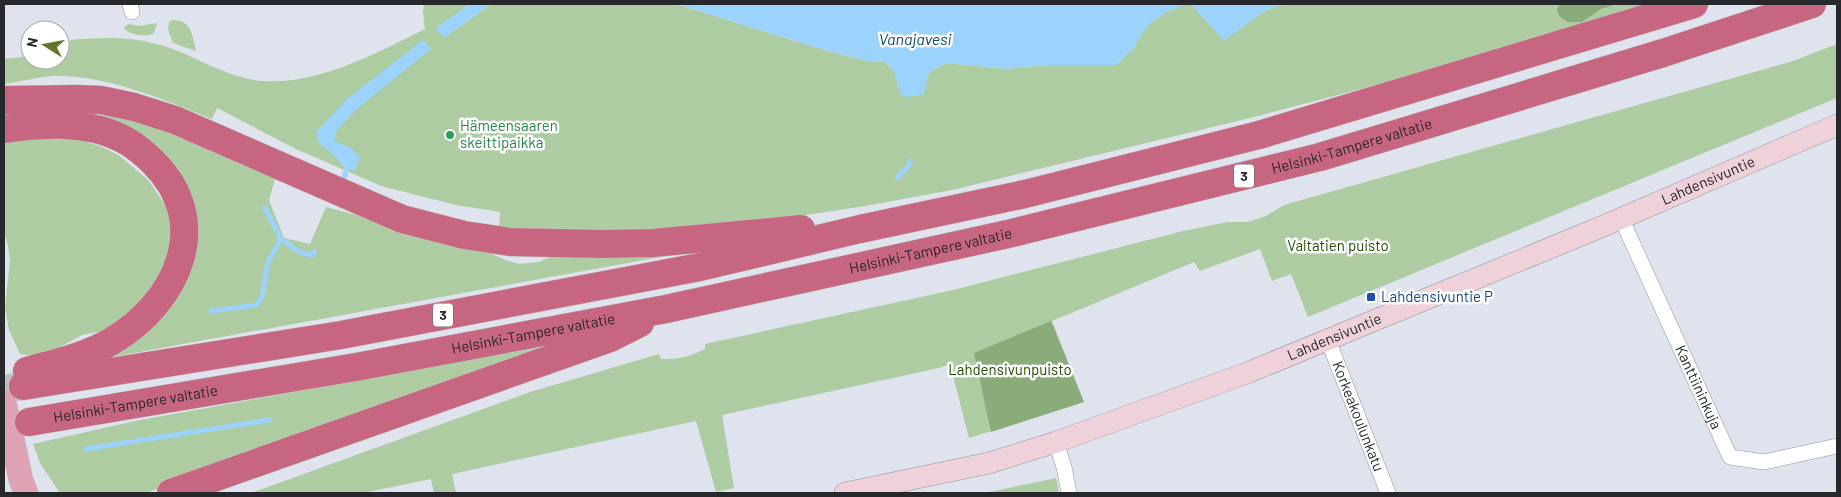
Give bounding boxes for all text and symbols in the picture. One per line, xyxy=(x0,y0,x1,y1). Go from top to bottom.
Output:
north arrow xyxy=(20,20,70,70)
water label: Vanajavesi xyxy=(879,29,951,48)
text: N xyxy=(23,36,41,49)
street label: Helsinki-Tampere valtatie xyxy=(1269,114,1434,177)
place label: Hämeensaaren skeittipaikka xyxy=(460,116,558,151)
marker: Hämeensaaren skeittipaikka xyxy=(444,129,456,141)
street label: Lahdensivuntie xyxy=(1658,152,1757,208)
road number: 3 xyxy=(1234,165,1254,188)
street label: Helsinki-Tampere valtatie xyxy=(847,223,1014,277)
park label: Valtatien puisto xyxy=(1287,236,1389,254)
place label: Lahdensivuntie P xyxy=(1381,287,1493,305)
marker: Lahdensivuntie P xyxy=(1365,291,1377,303)
road number: 3 xyxy=(433,304,453,326)
street label: Helsinki-Tampere valtatie xyxy=(450,309,617,357)
street label: Lahdensivuntie xyxy=(1284,309,1384,363)
street label: Kanttiininkuja xyxy=(1672,342,1726,432)
street label: Korkeakoulunkatu xyxy=(1329,358,1389,474)
park label: Lahdensivunpuisto xyxy=(948,360,1072,378)
street label: Helsinki-Tampere valtatie xyxy=(52,380,219,426)

